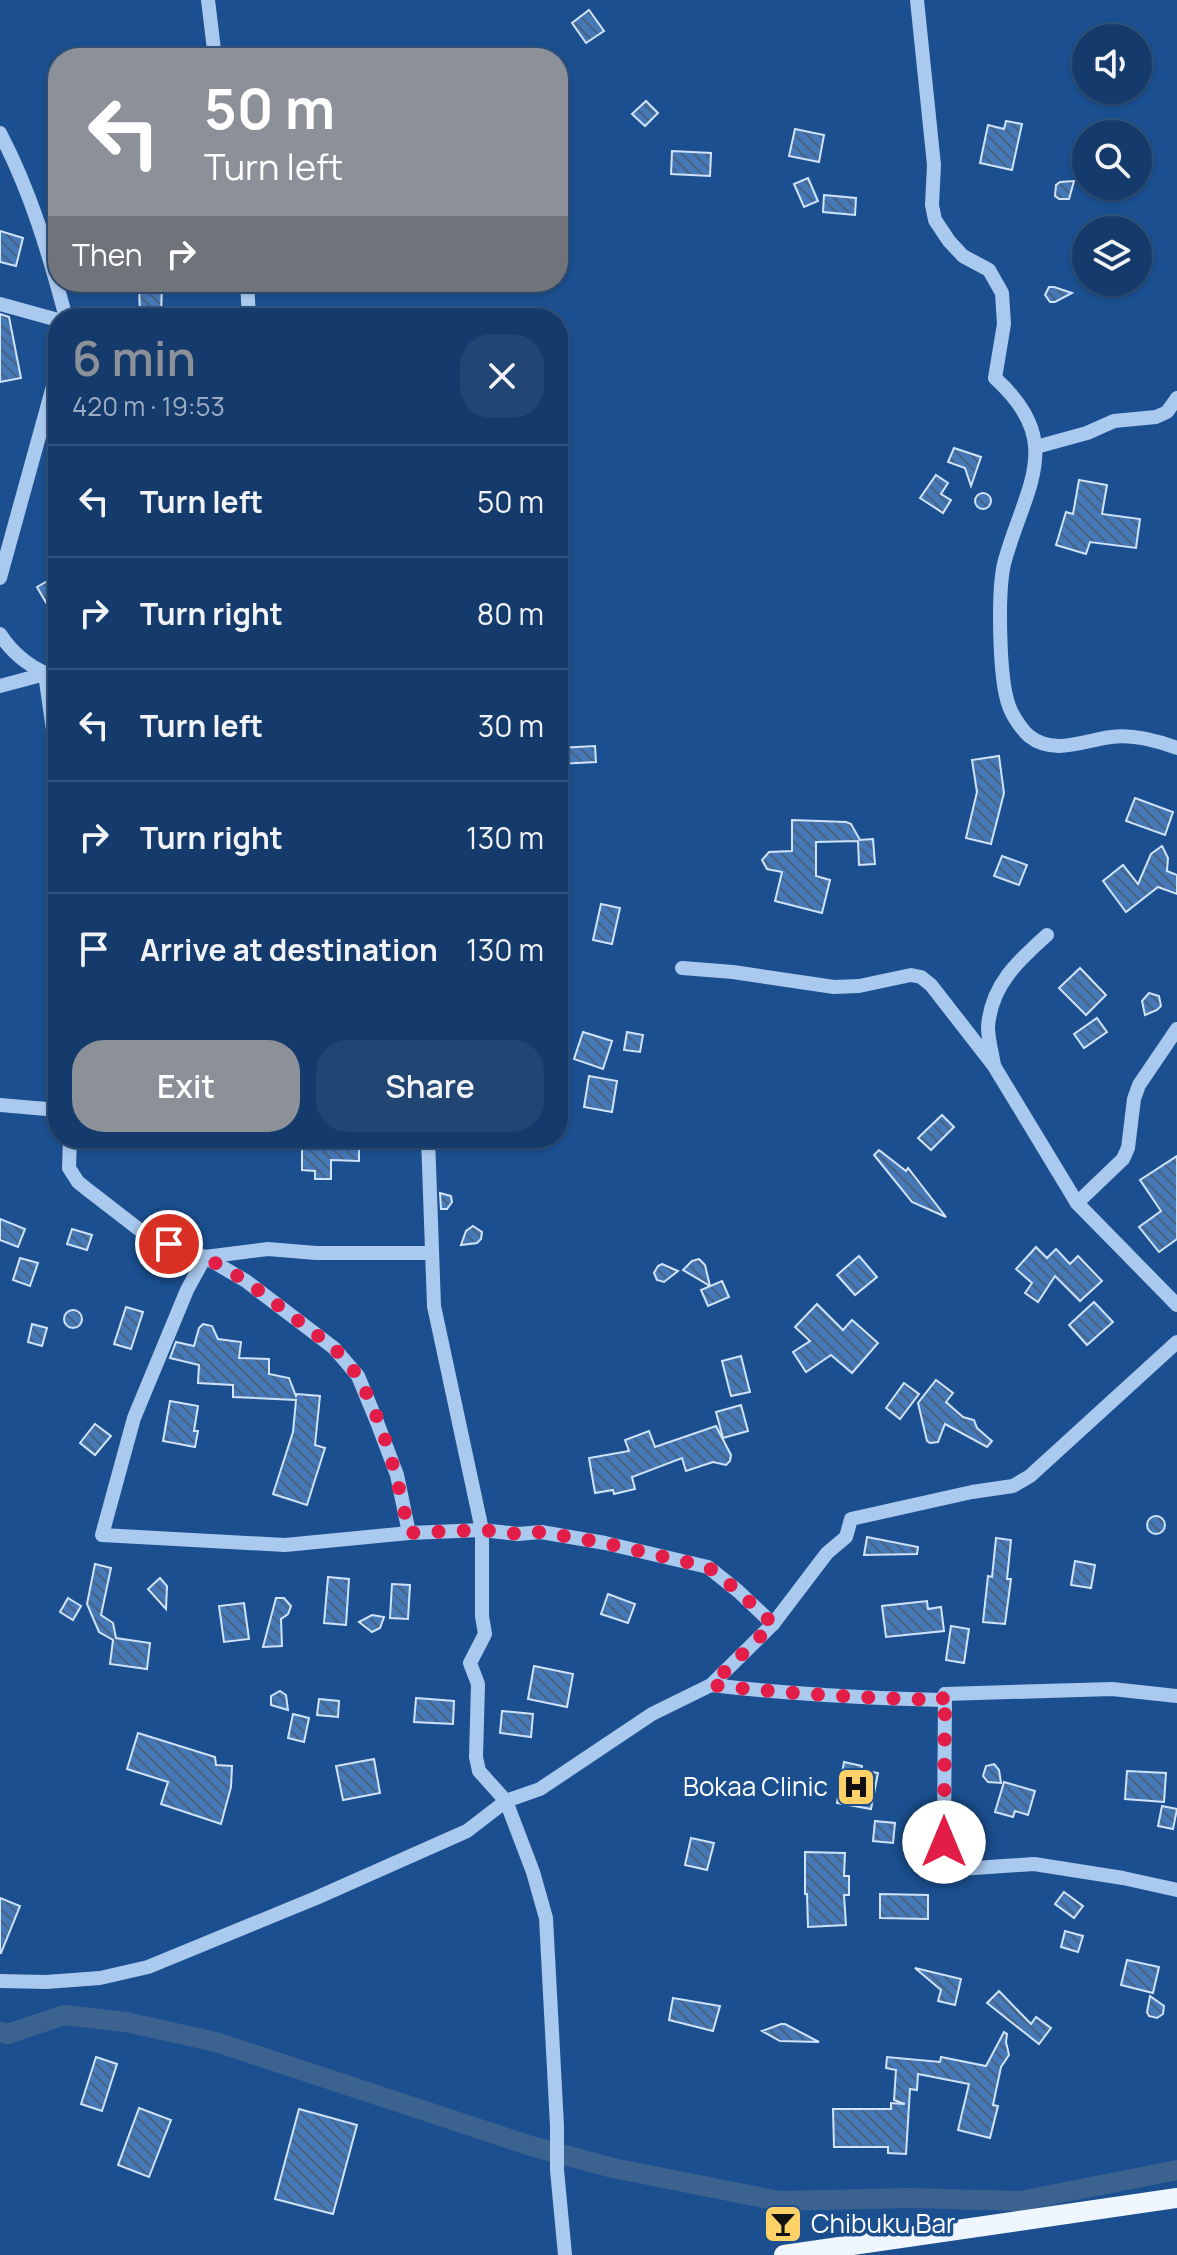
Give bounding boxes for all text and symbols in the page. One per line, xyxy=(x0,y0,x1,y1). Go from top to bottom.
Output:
map controls xyxy=(1072,24,1152,296)
button: sound xyxy=(1072,24,1152,104)
text: 50 m xyxy=(204,69,335,146)
icon: left xyxy=(72,80,176,184)
button: search xyxy=(1072,120,1152,200)
text: Turn left xyxy=(204,142,343,191)
button: layers xyxy=(1072,216,1152,296)
icon: right xyxy=(159,232,203,276)
text: Then xyxy=(72,234,143,275)
text: 6 min xyxy=(72,325,196,390)
button: close xyxy=(460,334,544,418)
text: 420 m · 19:53 xyxy=(72,388,225,424)
icon: left xyxy=(72,479,116,523)
text: Turn left xyxy=(140,481,263,522)
text: 50 m xyxy=(477,481,544,522)
icon: right xyxy=(72,591,116,635)
text: Turn right xyxy=(140,593,283,634)
text: 80 m xyxy=(477,593,544,634)
icon: left xyxy=(72,703,116,747)
text: Turn left xyxy=(140,705,263,746)
text: 30 m xyxy=(478,705,544,746)
icon: right xyxy=(72,815,116,859)
text: Turn right xyxy=(140,817,283,858)
text: 130 m xyxy=(466,817,544,858)
icon: arrive xyxy=(72,927,116,971)
text: Arrive at destination xyxy=(140,929,438,970)
text: 130 m xyxy=(466,929,544,970)
button: Exit xyxy=(72,1040,300,1132)
button: Share xyxy=(316,1040,544,1132)
pin xyxy=(135,1210,203,1278)
icon: arrive xyxy=(147,1222,191,1266)
hospital icon: Bokaa Clinic xyxy=(835,1766,877,1808)
place label: Bokaa Clinic xyxy=(683,1768,828,1804)
position arrow xyxy=(902,1800,986,1884)
bar icon: Chibuku Bar xyxy=(762,2203,804,2245)
place label: Chibuku Bar xyxy=(811,2205,955,2241)

